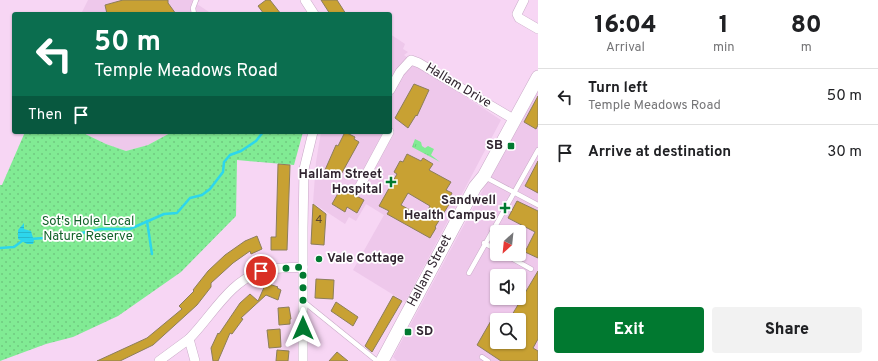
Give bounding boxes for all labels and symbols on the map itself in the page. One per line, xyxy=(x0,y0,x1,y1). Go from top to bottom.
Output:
street label: Hallam Drive xyxy=(422,60,494,112)
place label: SB xyxy=(486,138,503,154)
marker: SB xyxy=(506,141,516,151)
place label: Hallam Street Hospital xyxy=(299,167,382,198)
marker: Hallam Street Hospital xyxy=(385,176,397,188)
place label: Sandwell Health Campus xyxy=(404,193,496,224)
marker: Sandwell Health Campus xyxy=(499,202,511,214)
house number: 4 xyxy=(316,213,323,227)
park label: Sot's Hole Local Nature Reserve xyxy=(42,214,134,245)
north arrow xyxy=(490,225,526,261)
street label: Hallam Street xyxy=(404,232,456,310)
place label: Vale Cottage xyxy=(327,251,404,267)
pin xyxy=(244,254,278,288)
marker: Vale Cottage xyxy=(314,254,324,264)
position arrow xyxy=(282,307,324,349)
place label: SD xyxy=(416,324,433,340)
marker: SD xyxy=(403,327,413,337)

